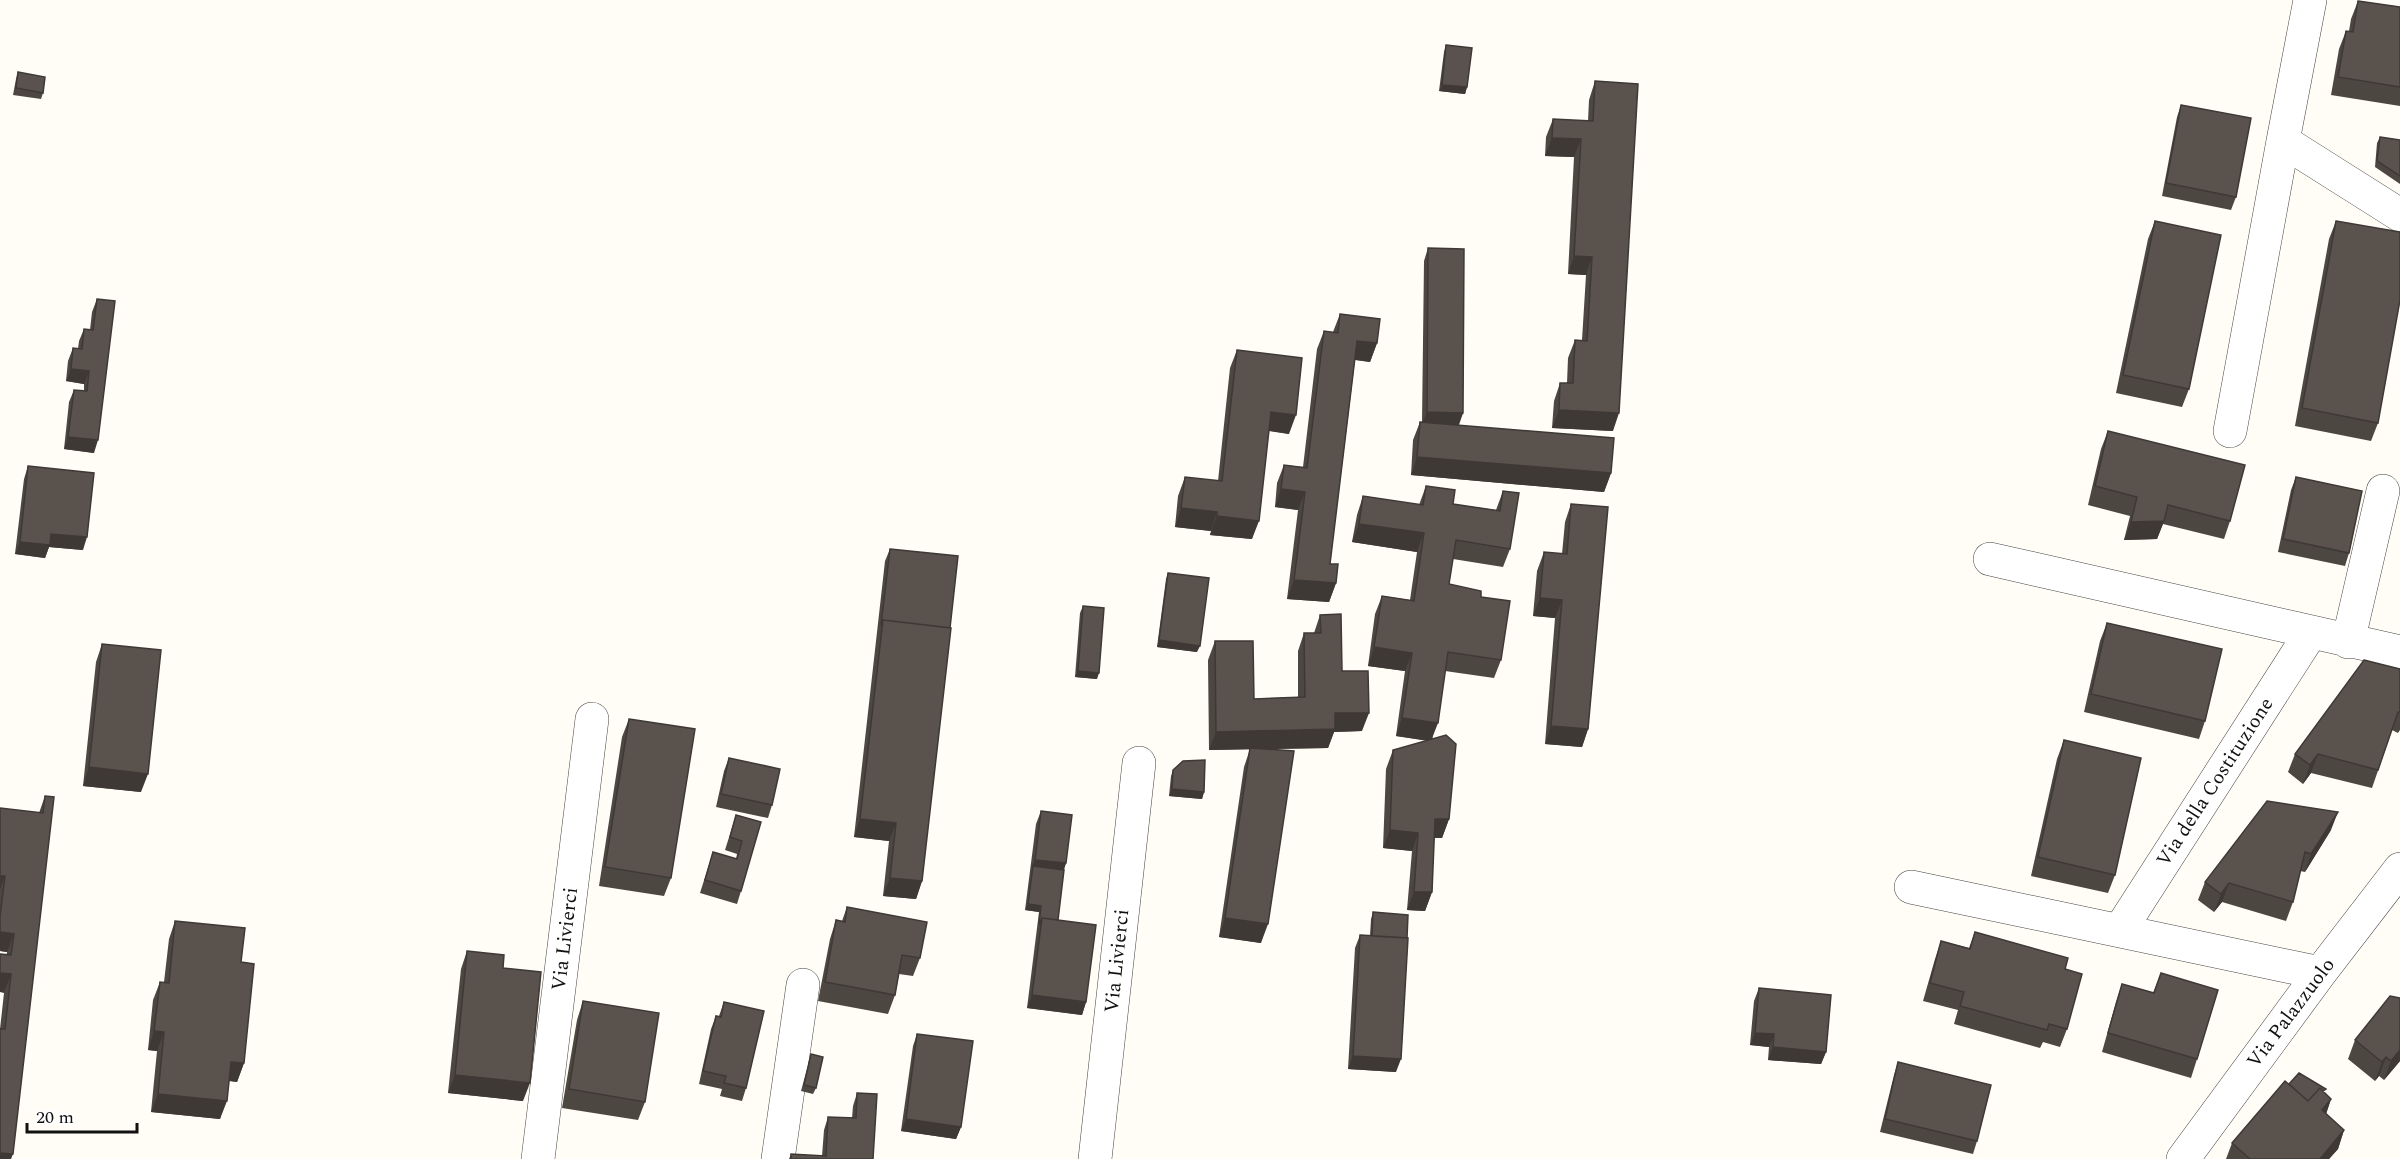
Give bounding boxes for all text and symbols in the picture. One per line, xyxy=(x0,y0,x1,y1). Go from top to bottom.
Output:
street label: Via della Costituzione xyxy=(2149,691,2281,873)
street label: Via Livierci xyxy=(544,886,586,992)
street label: Via Livierci xyxy=(1097,908,1137,1014)
street label: Via Palazzuolo xyxy=(2240,952,2342,1074)
scale bar xyxy=(27,1096,136,1134)
text: 20 m xyxy=(36,1104,74,1131)

